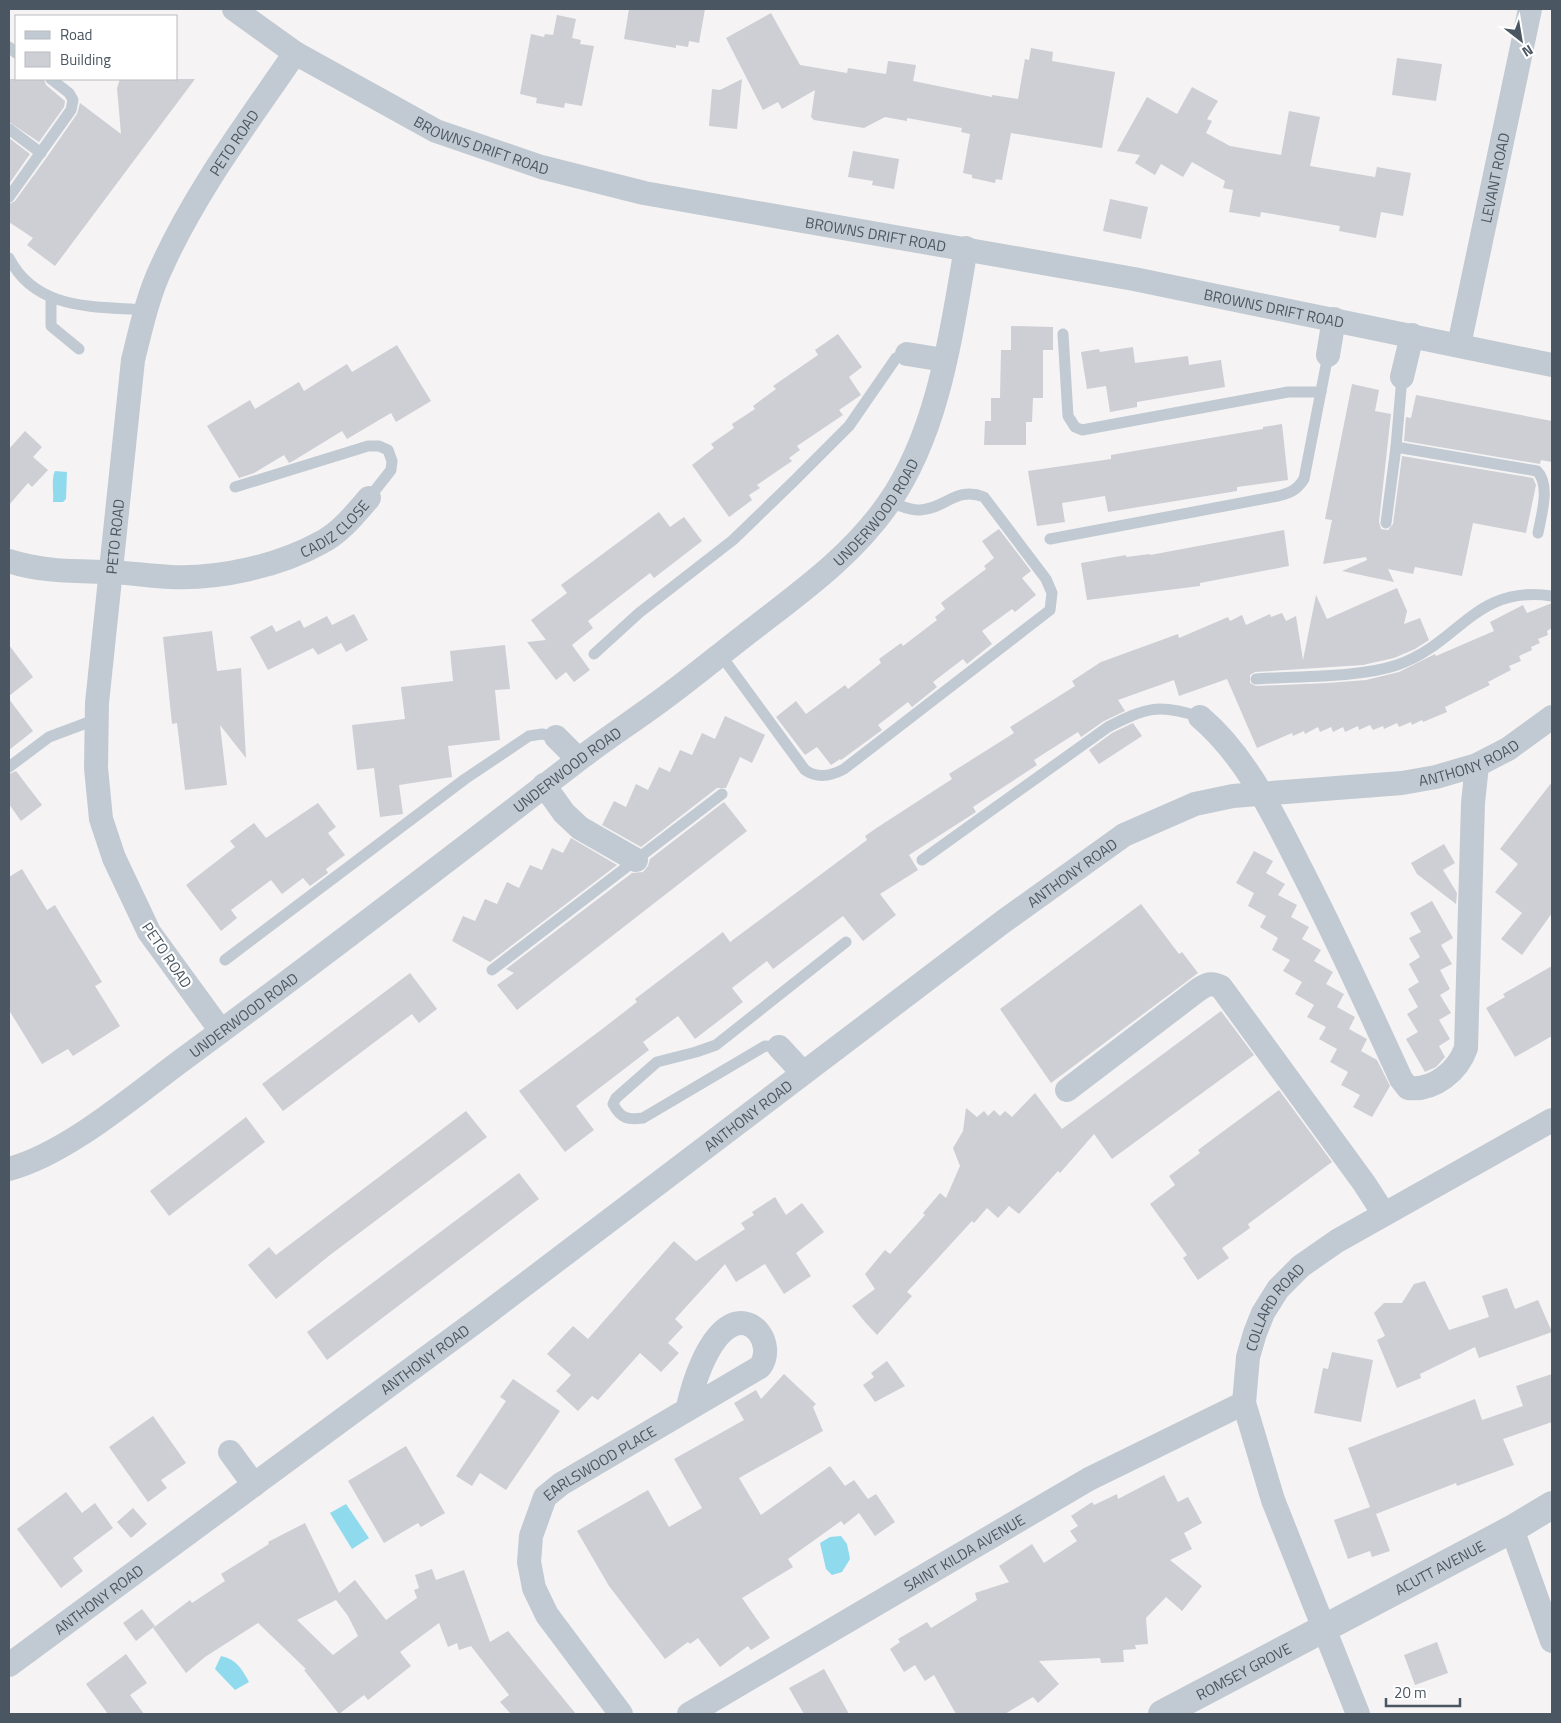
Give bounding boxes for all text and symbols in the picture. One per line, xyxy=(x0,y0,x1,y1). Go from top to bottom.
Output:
legend xyxy=(15,15,178,80)
north arrow xyxy=(1496,15,1546,65)
text: Road xyxy=(60,23,92,46)
text: N xyxy=(1518,40,1538,63)
text: Building xyxy=(60,48,111,71)
street label: PETO ROAD xyxy=(203,105,264,180)
street label: BROWNS DRIFT ROAD xyxy=(410,109,552,180)
street label: LEVANT ROAD xyxy=(1474,130,1515,225)
street label: BROWNS DRIFT ROAD xyxy=(804,210,948,257)
street label: BROWNS DRIFT ROAD xyxy=(1202,282,1346,333)
street label: UNDERWOOD ROAD xyxy=(827,454,924,571)
street label: CADIZ CLOSE xyxy=(296,494,374,563)
street label: PETO ROAD xyxy=(99,498,130,575)
street label: UNDERWOOD ROAD xyxy=(508,721,626,818)
street label: ANTHONY ROAD xyxy=(1417,733,1524,791)
street label: ANTHONY ROAD xyxy=(1022,832,1122,913)
street label: PETO ROAD xyxy=(136,917,198,993)
street label: UNDERWOOD ROAD xyxy=(184,966,303,1063)
street label: ANTHONY ROAD xyxy=(699,1074,797,1157)
street label: COLLARD ROAD xyxy=(1239,1258,1309,1354)
street label: ANTHONY ROAD xyxy=(375,1318,474,1400)
street label: EARLSWOOD PLACE xyxy=(538,1419,660,1506)
street label: SAINT KILDA AVENUE xyxy=(899,1508,1029,1597)
street label: ACUTT AVENUE xyxy=(1390,1534,1489,1601)
street label: ANTHONY ROAD xyxy=(49,1558,148,1640)
street label: ROMSEY GROVE xyxy=(1192,1636,1295,1706)
scale bar xyxy=(1386,1676,1460,1708)
text: 20 m xyxy=(1394,1681,1427,1704)

